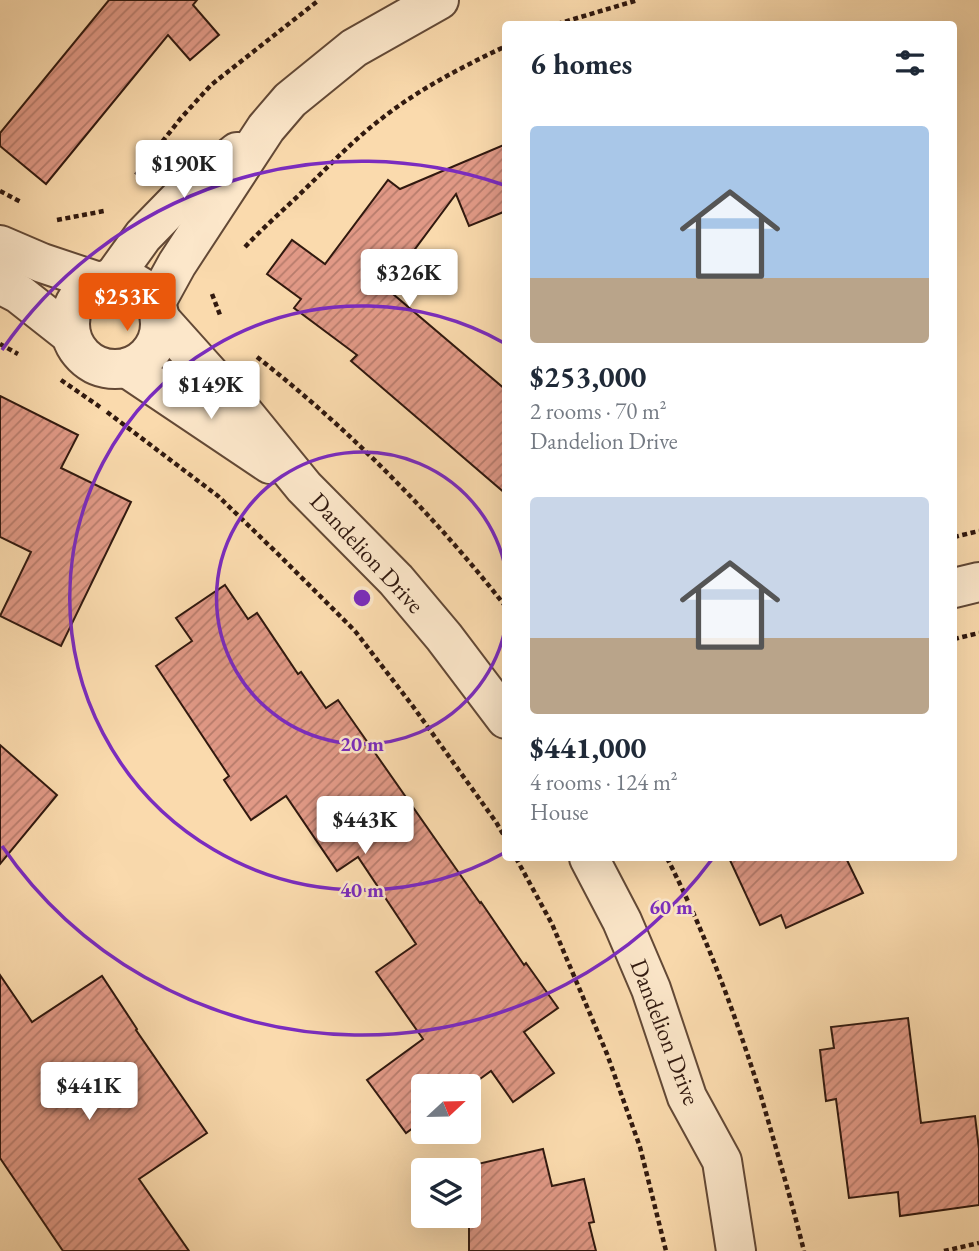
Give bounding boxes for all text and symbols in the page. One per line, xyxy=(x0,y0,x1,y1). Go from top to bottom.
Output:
text: 6 homes xyxy=(530,44,632,83)
icon: filters xyxy=(891,44,929,82)
pin: $190K xyxy=(135,140,233,200)
text: $190K xyxy=(152,148,216,178)
icon: home xyxy=(667,171,793,297)
pin: $326K xyxy=(360,250,458,309)
text: $326K xyxy=(377,257,441,287)
pin: $253K xyxy=(78,274,176,333)
text: $253K xyxy=(95,281,159,311)
text: $253,000 xyxy=(530,357,646,396)
pin: $149K xyxy=(162,362,260,421)
text: $149K xyxy=(179,369,243,399)
text: 2 rooms · 70 m² xyxy=(530,396,667,426)
text: Dandelion Drive xyxy=(530,426,678,456)
street label: Dandelion Drive xyxy=(303,486,431,620)
icon: home xyxy=(667,542,793,668)
centre of rings xyxy=(350,586,374,610)
text: $441,000 xyxy=(530,728,646,767)
text: 20 m xyxy=(340,730,384,757)
text: 4 rooms · 124 m² xyxy=(530,767,678,797)
pin: $443K xyxy=(316,796,414,856)
text: House xyxy=(530,797,589,827)
text: $443K xyxy=(333,804,397,834)
text: 40 m xyxy=(340,876,384,903)
text: 60 m xyxy=(649,893,693,920)
street label: Dandelion Drive xyxy=(623,954,708,1109)
pin: $441K xyxy=(40,1062,138,1122)
text: $441K xyxy=(57,1070,121,1100)
north arrow xyxy=(411,1074,481,1144)
map controls xyxy=(411,1074,481,1228)
button: layers xyxy=(411,1158,481,1228)

